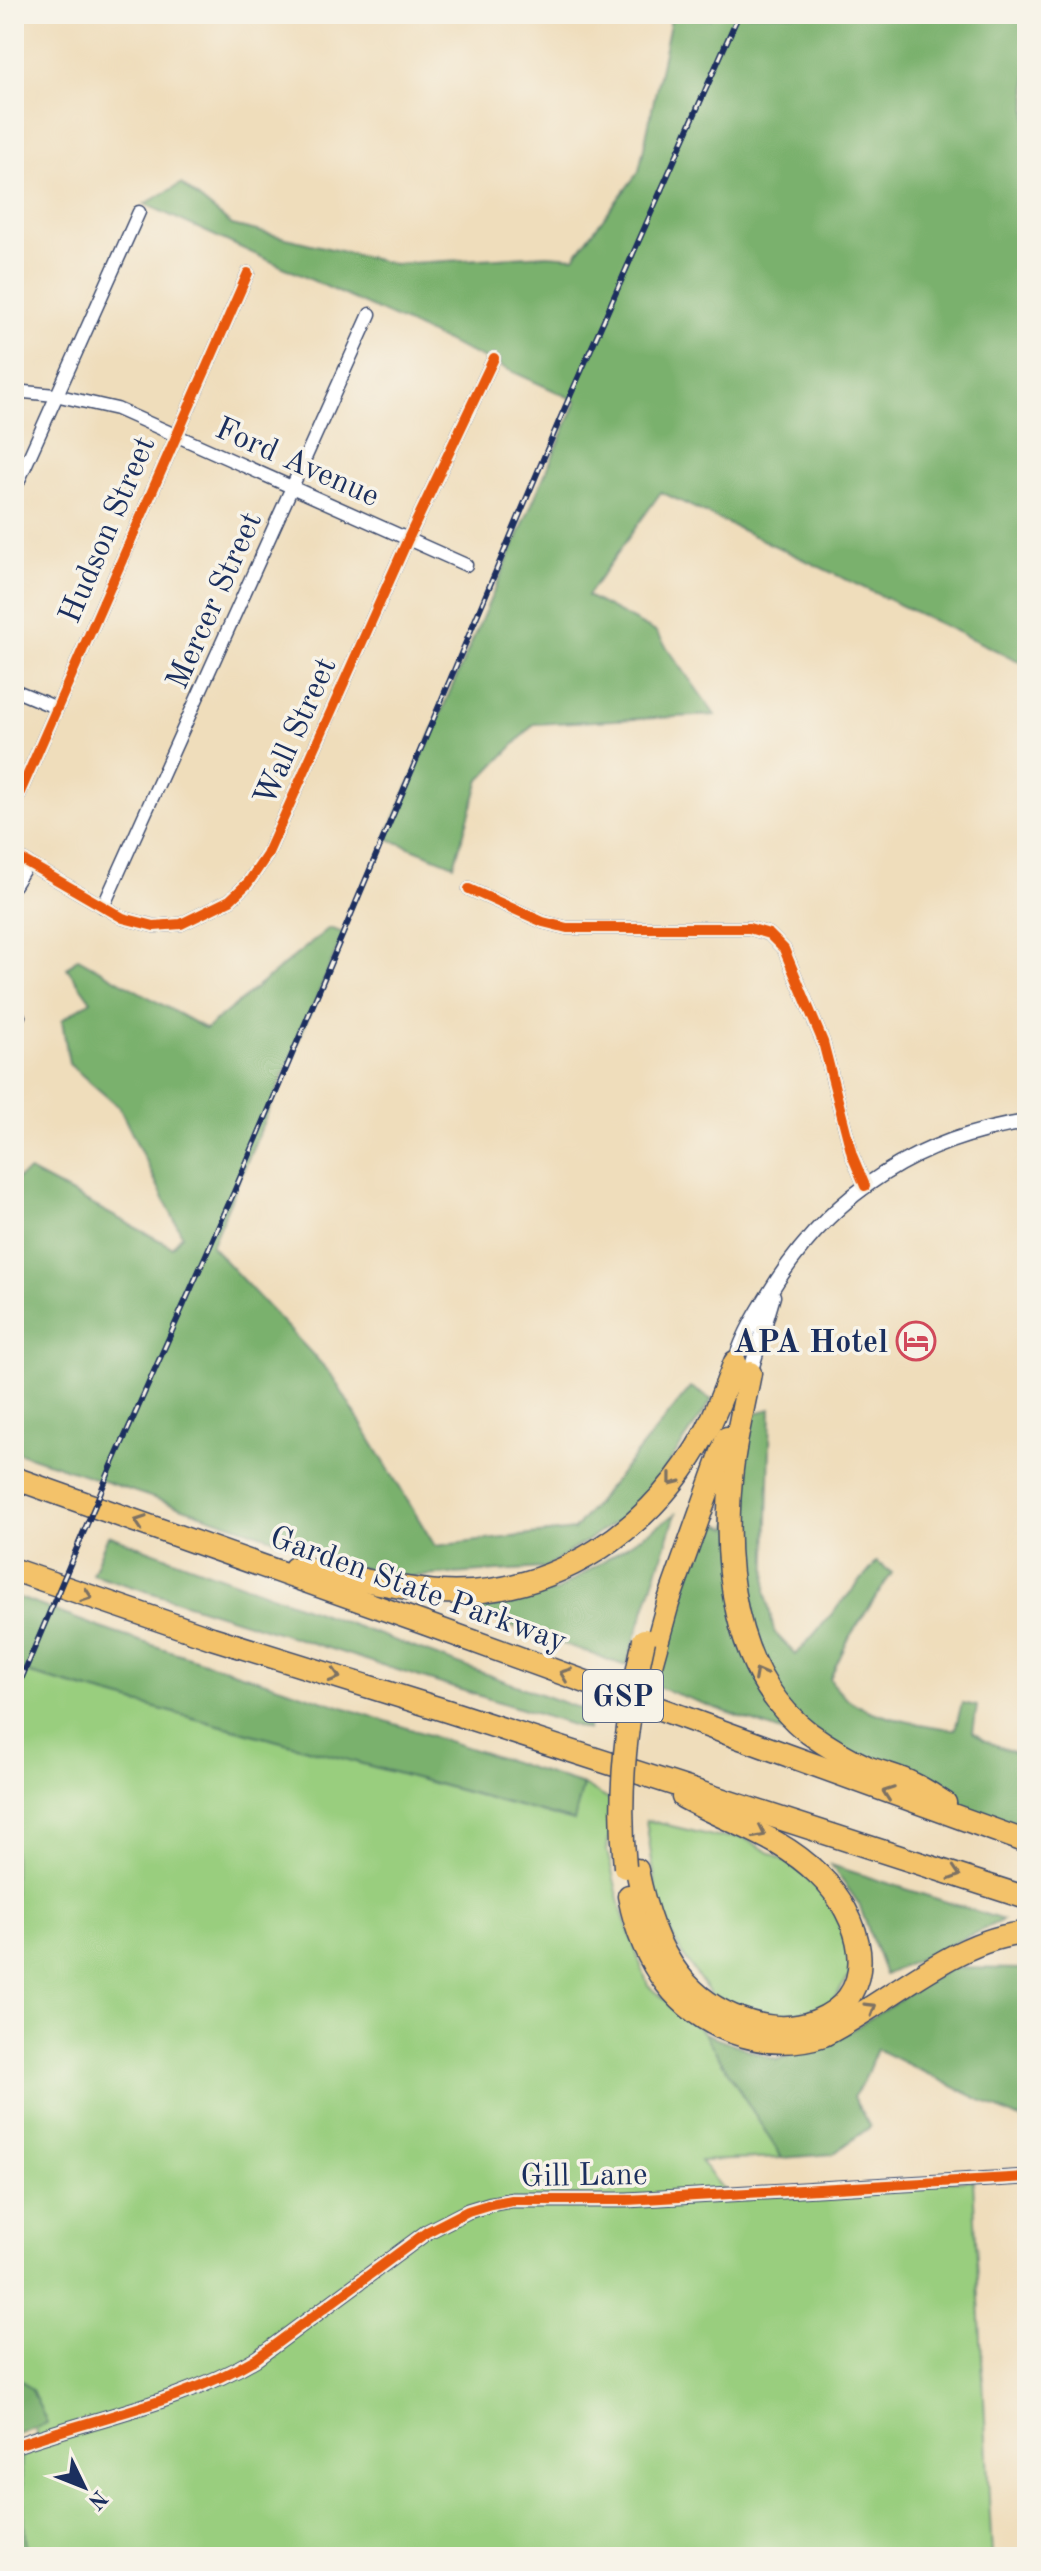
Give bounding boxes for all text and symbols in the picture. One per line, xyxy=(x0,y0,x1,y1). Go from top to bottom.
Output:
street label: Ford Avenue xyxy=(210,413,384,514)
street label: Hudson Street xyxy=(55,432,163,628)
street label: Mercer Street xyxy=(162,508,269,695)
street label: Wall Street xyxy=(250,653,344,811)
hotel icon: APA Hotel xyxy=(895,1320,937,1362)
place label: APA Hotel xyxy=(733,1328,888,1360)
one-way arrow xyxy=(668,1471,682,1486)
one-way arrow xyxy=(133,1515,147,1531)
street label: Garden State Parkway xyxy=(265,1522,571,1659)
one-way arrow xyxy=(80,1586,94,1603)
one-way arrow xyxy=(327,1667,341,1683)
one-way arrow xyxy=(559,1667,573,1684)
one-way arrow xyxy=(753,1667,768,1682)
road number: GSP xyxy=(583,1670,663,1722)
one-way arrow xyxy=(881,1786,895,1802)
one-way arrow xyxy=(752,1823,767,1838)
one-way arrow xyxy=(947,1865,961,1881)
one-way arrow xyxy=(862,2002,877,2017)
street label: Gill Lane xyxy=(520,2160,648,2194)
north arrow xyxy=(44,2447,124,2527)
text: N xyxy=(83,2486,111,2513)

